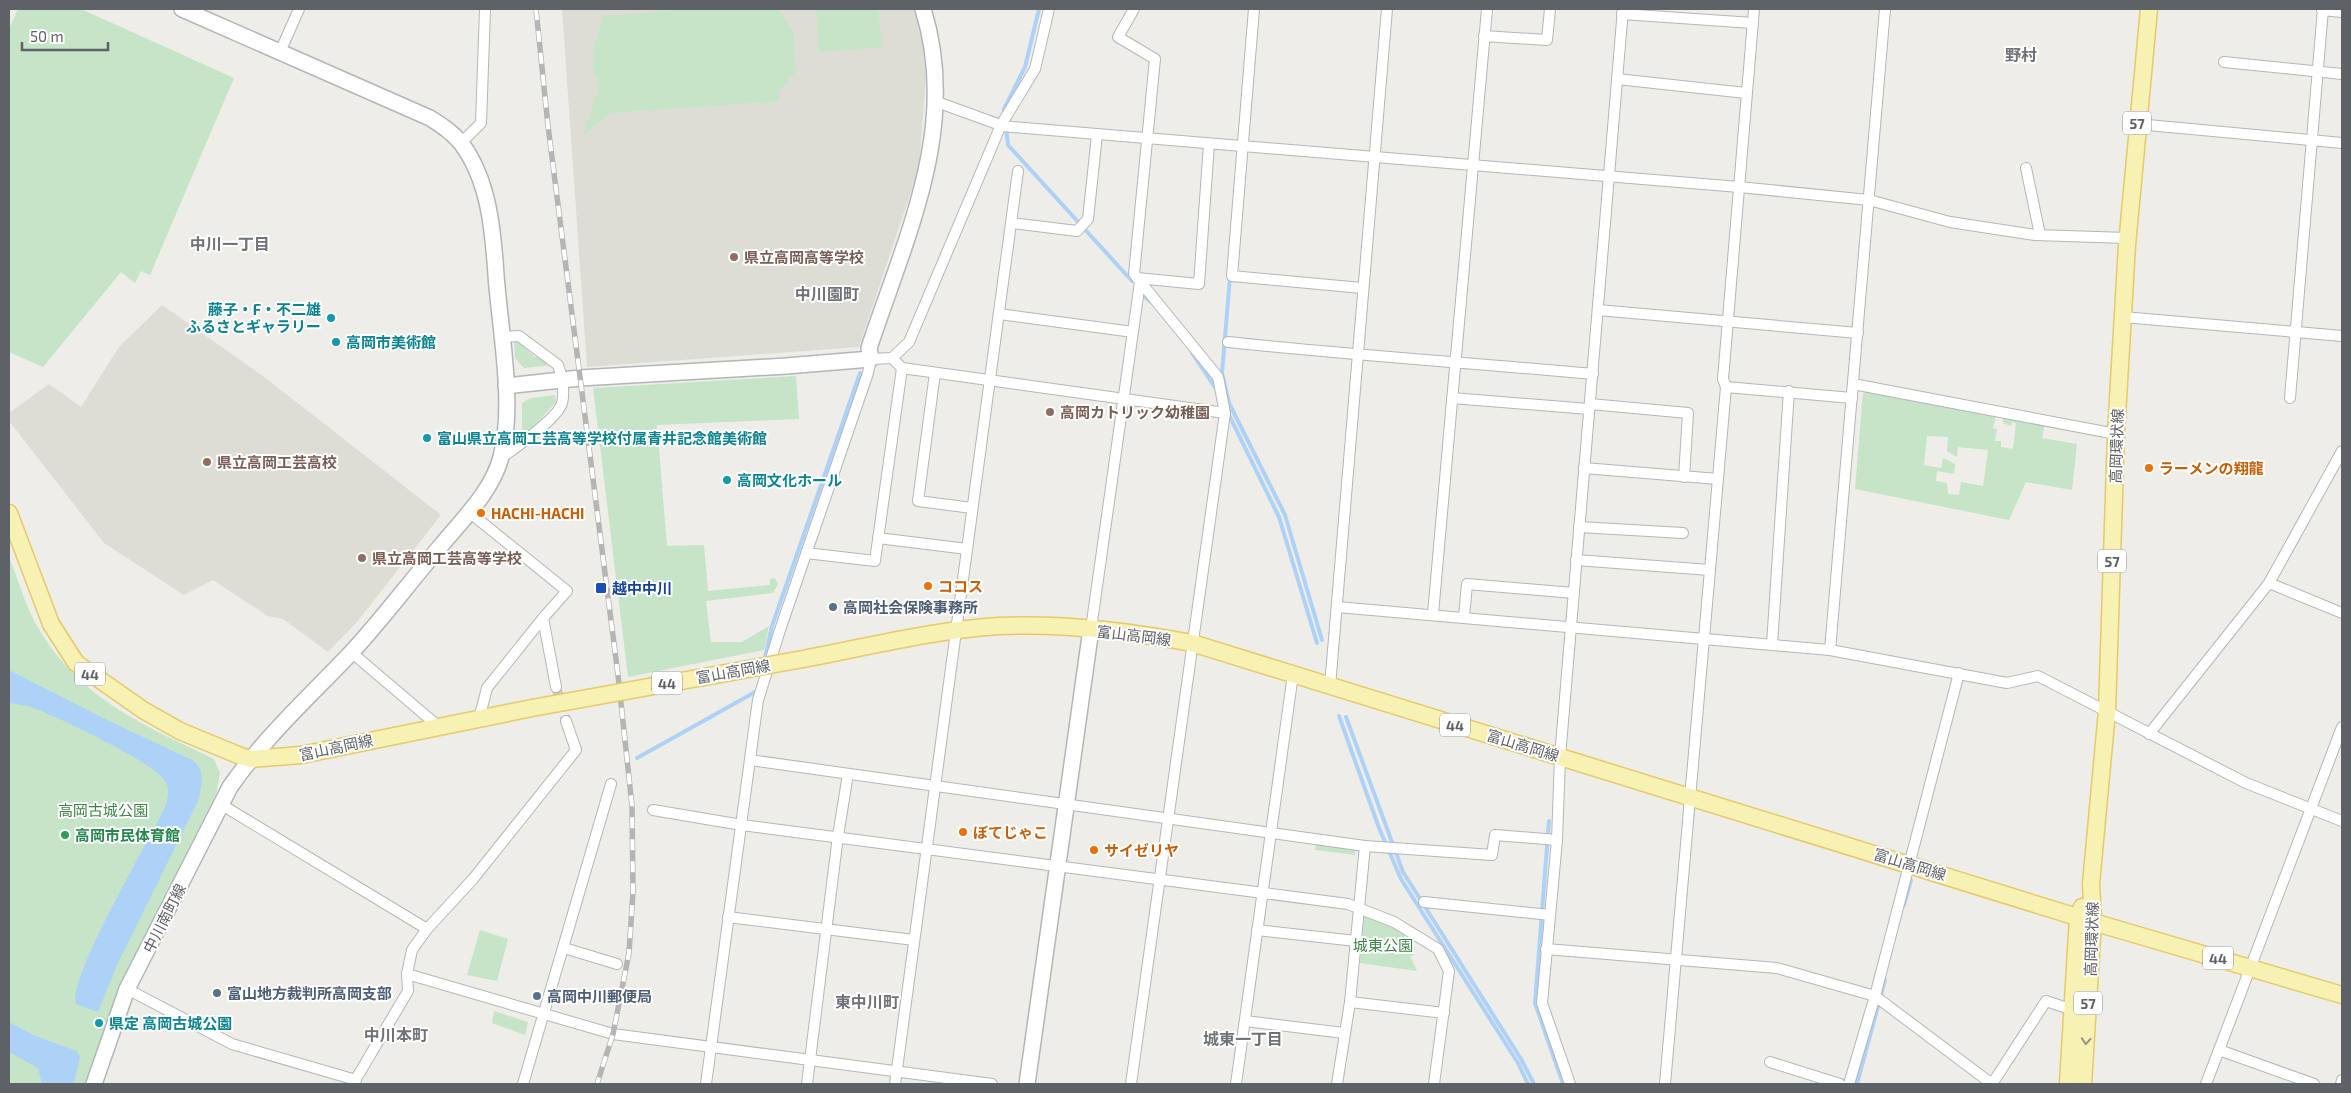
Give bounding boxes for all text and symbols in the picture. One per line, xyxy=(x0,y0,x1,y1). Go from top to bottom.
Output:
scale bar xyxy=(22,20,109,52)
text: 50 m xyxy=(30,27,64,45)
district label: 野村 xyxy=(2005,45,2037,64)
road number: 57 xyxy=(2123,112,2151,134)
district label: 中川一丁目 xyxy=(190,234,270,253)
place label: 県立高岡高等学校 xyxy=(744,248,864,266)
marker: 県立高岡高等学校 xyxy=(728,251,740,263)
district label: 中川園町 xyxy=(795,284,859,303)
place label: 藤子・F・不二雄 ふるさとギャラリー xyxy=(186,300,321,335)
marker: 藤子・F・不二雄 ふるさとギャラリー xyxy=(325,312,337,324)
place label: 高岡市美術館 xyxy=(346,333,436,351)
marker: 高岡市美術館 xyxy=(330,336,342,348)
place label: 高岡カトリック幼稚園 xyxy=(1060,403,1210,421)
marker: 高岡カトリック幼稚園 xyxy=(1044,406,1056,418)
street label: 高岡環状線 xyxy=(2106,408,2126,484)
place label: 富山県立高岡工芸高等学校付属青井記念館美術館 xyxy=(437,429,767,447)
marker: 富山県立高岡工芸高等学校付属青井記念館美術館 xyxy=(421,432,433,444)
place label: 県立高岡工芸高校 xyxy=(217,453,337,471)
marker: 県立高岡工芸高校 xyxy=(201,456,213,468)
place label: ラーメンの翔龍 xyxy=(2159,459,2263,477)
marker: ラーメンの翔龍 xyxy=(2143,462,2155,474)
place label: 高岡文化ホール xyxy=(737,471,842,489)
marker: 高岡文化ホール xyxy=(721,474,733,486)
place label: HACHI-HACHI xyxy=(491,504,584,522)
marker: HACHI-HACHI xyxy=(475,507,487,519)
place label: 県立高岡工芸高等学校 xyxy=(372,549,522,567)
road number: 57 xyxy=(2098,550,2126,572)
marker: 県立高岡工芸高等学校 xyxy=(356,552,368,564)
place label: ココス xyxy=(938,577,983,595)
place label: 越中中川 xyxy=(612,579,672,597)
marker: ココス xyxy=(922,580,934,592)
marker: 越中中川 xyxy=(594,581,608,595)
place label: 高岡社会保険事務所 xyxy=(843,598,978,616)
marker: 高岡社会保険事務所 xyxy=(827,601,839,613)
street label: 富山高岡線 xyxy=(1096,621,1172,649)
street label: 富山高岡線 xyxy=(694,656,772,686)
road number: 44 xyxy=(75,662,105,686)
road number: 44 xyxy=(652,671,682,694)
road number: 44 xyxy=(1440,714,1470,736)
street label: 富山高岡線 xyxy=(1484,725,1562,765)
street label: 富山高岡線 xyxy=(297,730,375,764)
park label: 高岡古城公園 xyxy=(58,801,148,819)
place label: ぼてじゃこ xyxy=(973,823,1048,841)
place label: 高岡市民体育館 xyxy=(75,826,180,844)
marker: ぼてじゃこ xyxy=(957,826,969,838)
marker: 高岡市民体育館 xyxy=(59,829,71,841)
place label: サイゼリヤ xyxy=(1104,841,1179,859)
marker: サイゼリヤ xyxy=(1088,844,1100,856)
street label: 富山高岡線 xyxy=(1871,844,1949,884)
street label: 中川南町線 xyxy=(139,880,189,956)
street label: 高岡環状線 xyxy=(2081,901,2101,977)
park label: 城東公園 xyxy=(1353,936,1413,954)
road number: 44 xyxy=(2203,946,2233,970)
place label: 富山地方裁判所高岡支部 xyxy=(227,984,392,1002)
marker: 富山地方裁判所高岡支部 xyxy=(211,987,223,999)
place label: 高岡中川郵便局 xyxy=(547,987,652,1005)
marker: 高岡中川郵便局 xyxy=(531,990,543,1002)
road number: 57 xyxy=(2074,991,2102,1014)
district label: 東中川町 xyxy=(835,992,899,1011)
place label: 県定 高岡古城公園 xyxy=(109,1014,232,1032)
marker: 県定 高岡古城公園 xyxy=(93,1017,105,1029)
district label: 中川本町 xyxy=(364,1025,428,1044)
district label: 城東一丁目 xyxy=(1203,1029,1283,1048)
one-way arrow xyxy=(2080,1037,2091,1045)

